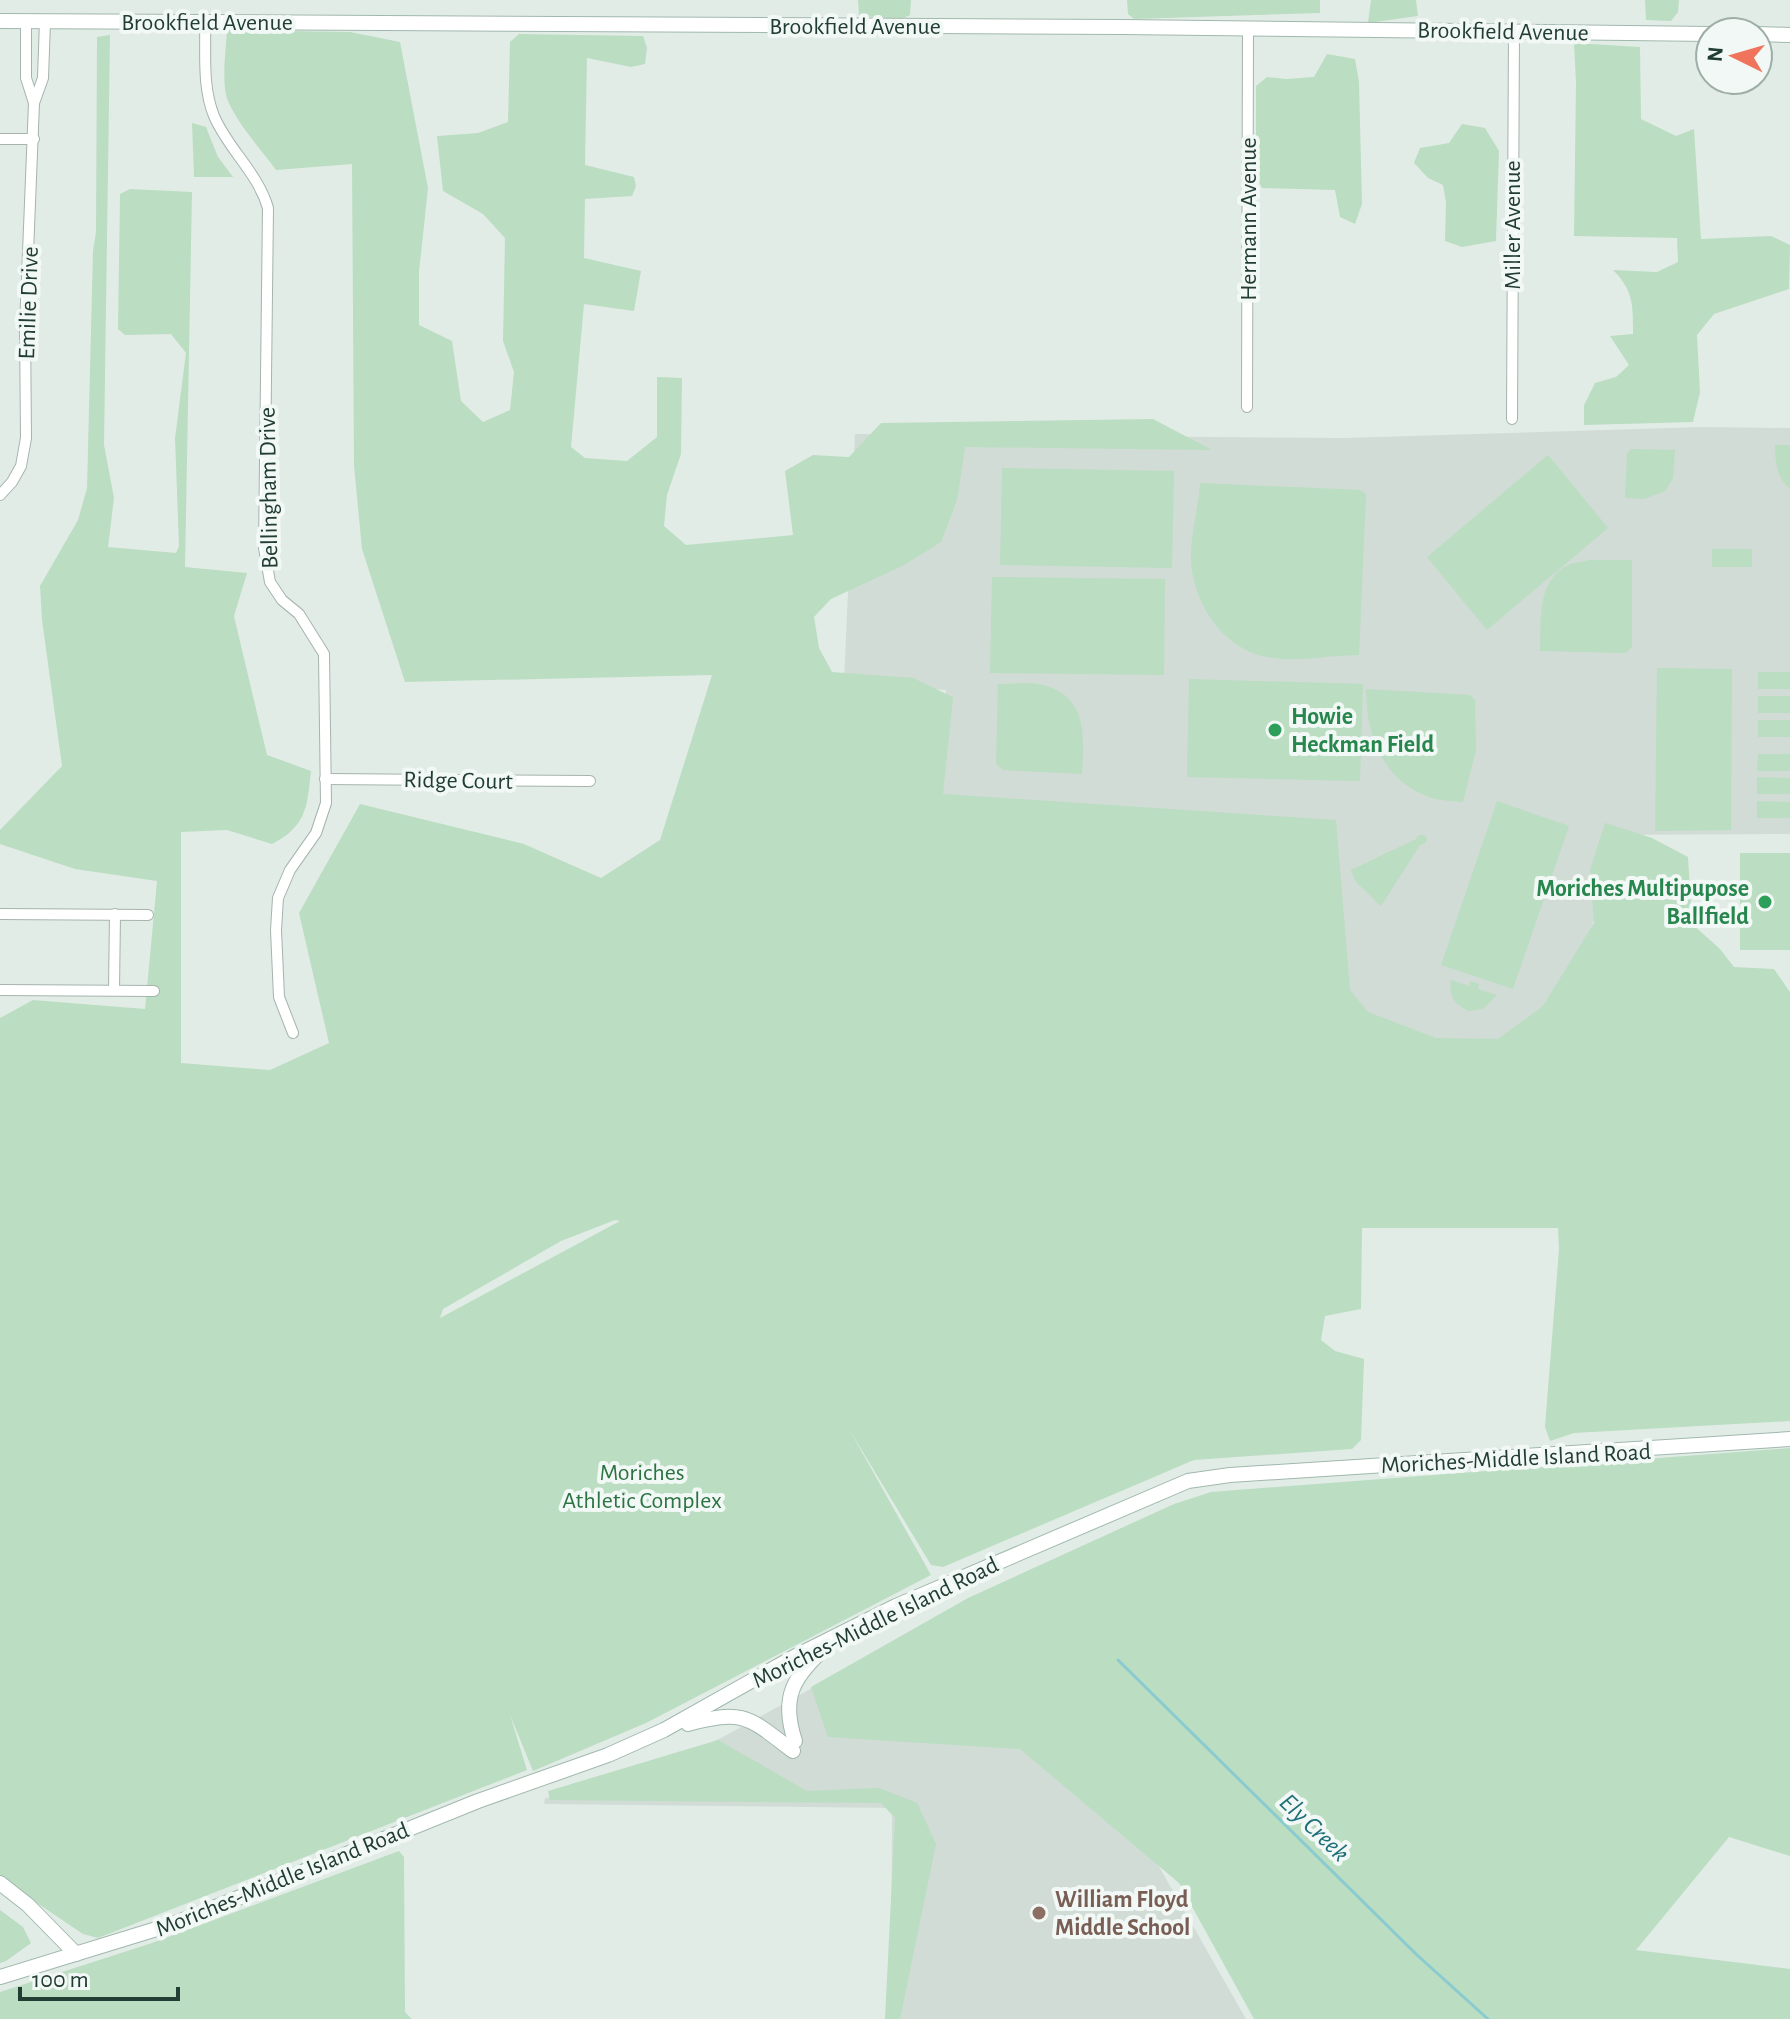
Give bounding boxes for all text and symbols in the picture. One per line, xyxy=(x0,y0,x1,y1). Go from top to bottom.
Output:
street label: Brookfield Avenue xyxy=(121,11,293,35)
street label: Brookfield Avenue xyxy=(769,15,941,39)
north arrow xyxy=(1694,16,1774,96)
street label: Brookfield Avenue xyxy=(1417,19,1589,45)
text: N xyxy=(1703,46,1727,63)
street label: Hermann Avenue xyxy=(1237,137,1261,301)
street label: Miller Avenue xyxy=(1501,160,1525,290)
street label: Emilie Drive xyxy=(15,246,43,360)
street label: Bellingham Drive xyxy=(256,407,282,569)
place label: Howie Heckman Field xyxy=(1291,705,1434,757)
marker: Howie Heckman Field xyxy=(1266,721,1284,739)
street label: Ridge Court xyxy=(403,768,513,794)
place label: Moriches Multipupose Ballfield xyxy=(1536,877,1749,929)
marker: Moriches Multipupose Ballfield xyxy=(1756,893,1774,911)
street label: Moriches-Middle Island Road xyxy=(1380,1440,1652,1478)
park label: Moriches Athletic Complex xyxy=(562,1461,722,1513)
street label: Moriches-Middle Island Road xyxy=(749,1553,1002,1693)
water label: Ely Creek xyxy=(1275,1789,1354,1867)
street label: Moriches-Middle Island Road xyxy=(152,1818,412,1942)
place label: William Floyd Middle School xyxy=(1055,1888,1190,1940)
marker: William Floyd Middle School xyxy=(1030,1904,1048,1922)
scale bar xyxy=(20,1951,178,2001)
text: 100 m xyxy=(32,1968,89,1992)

